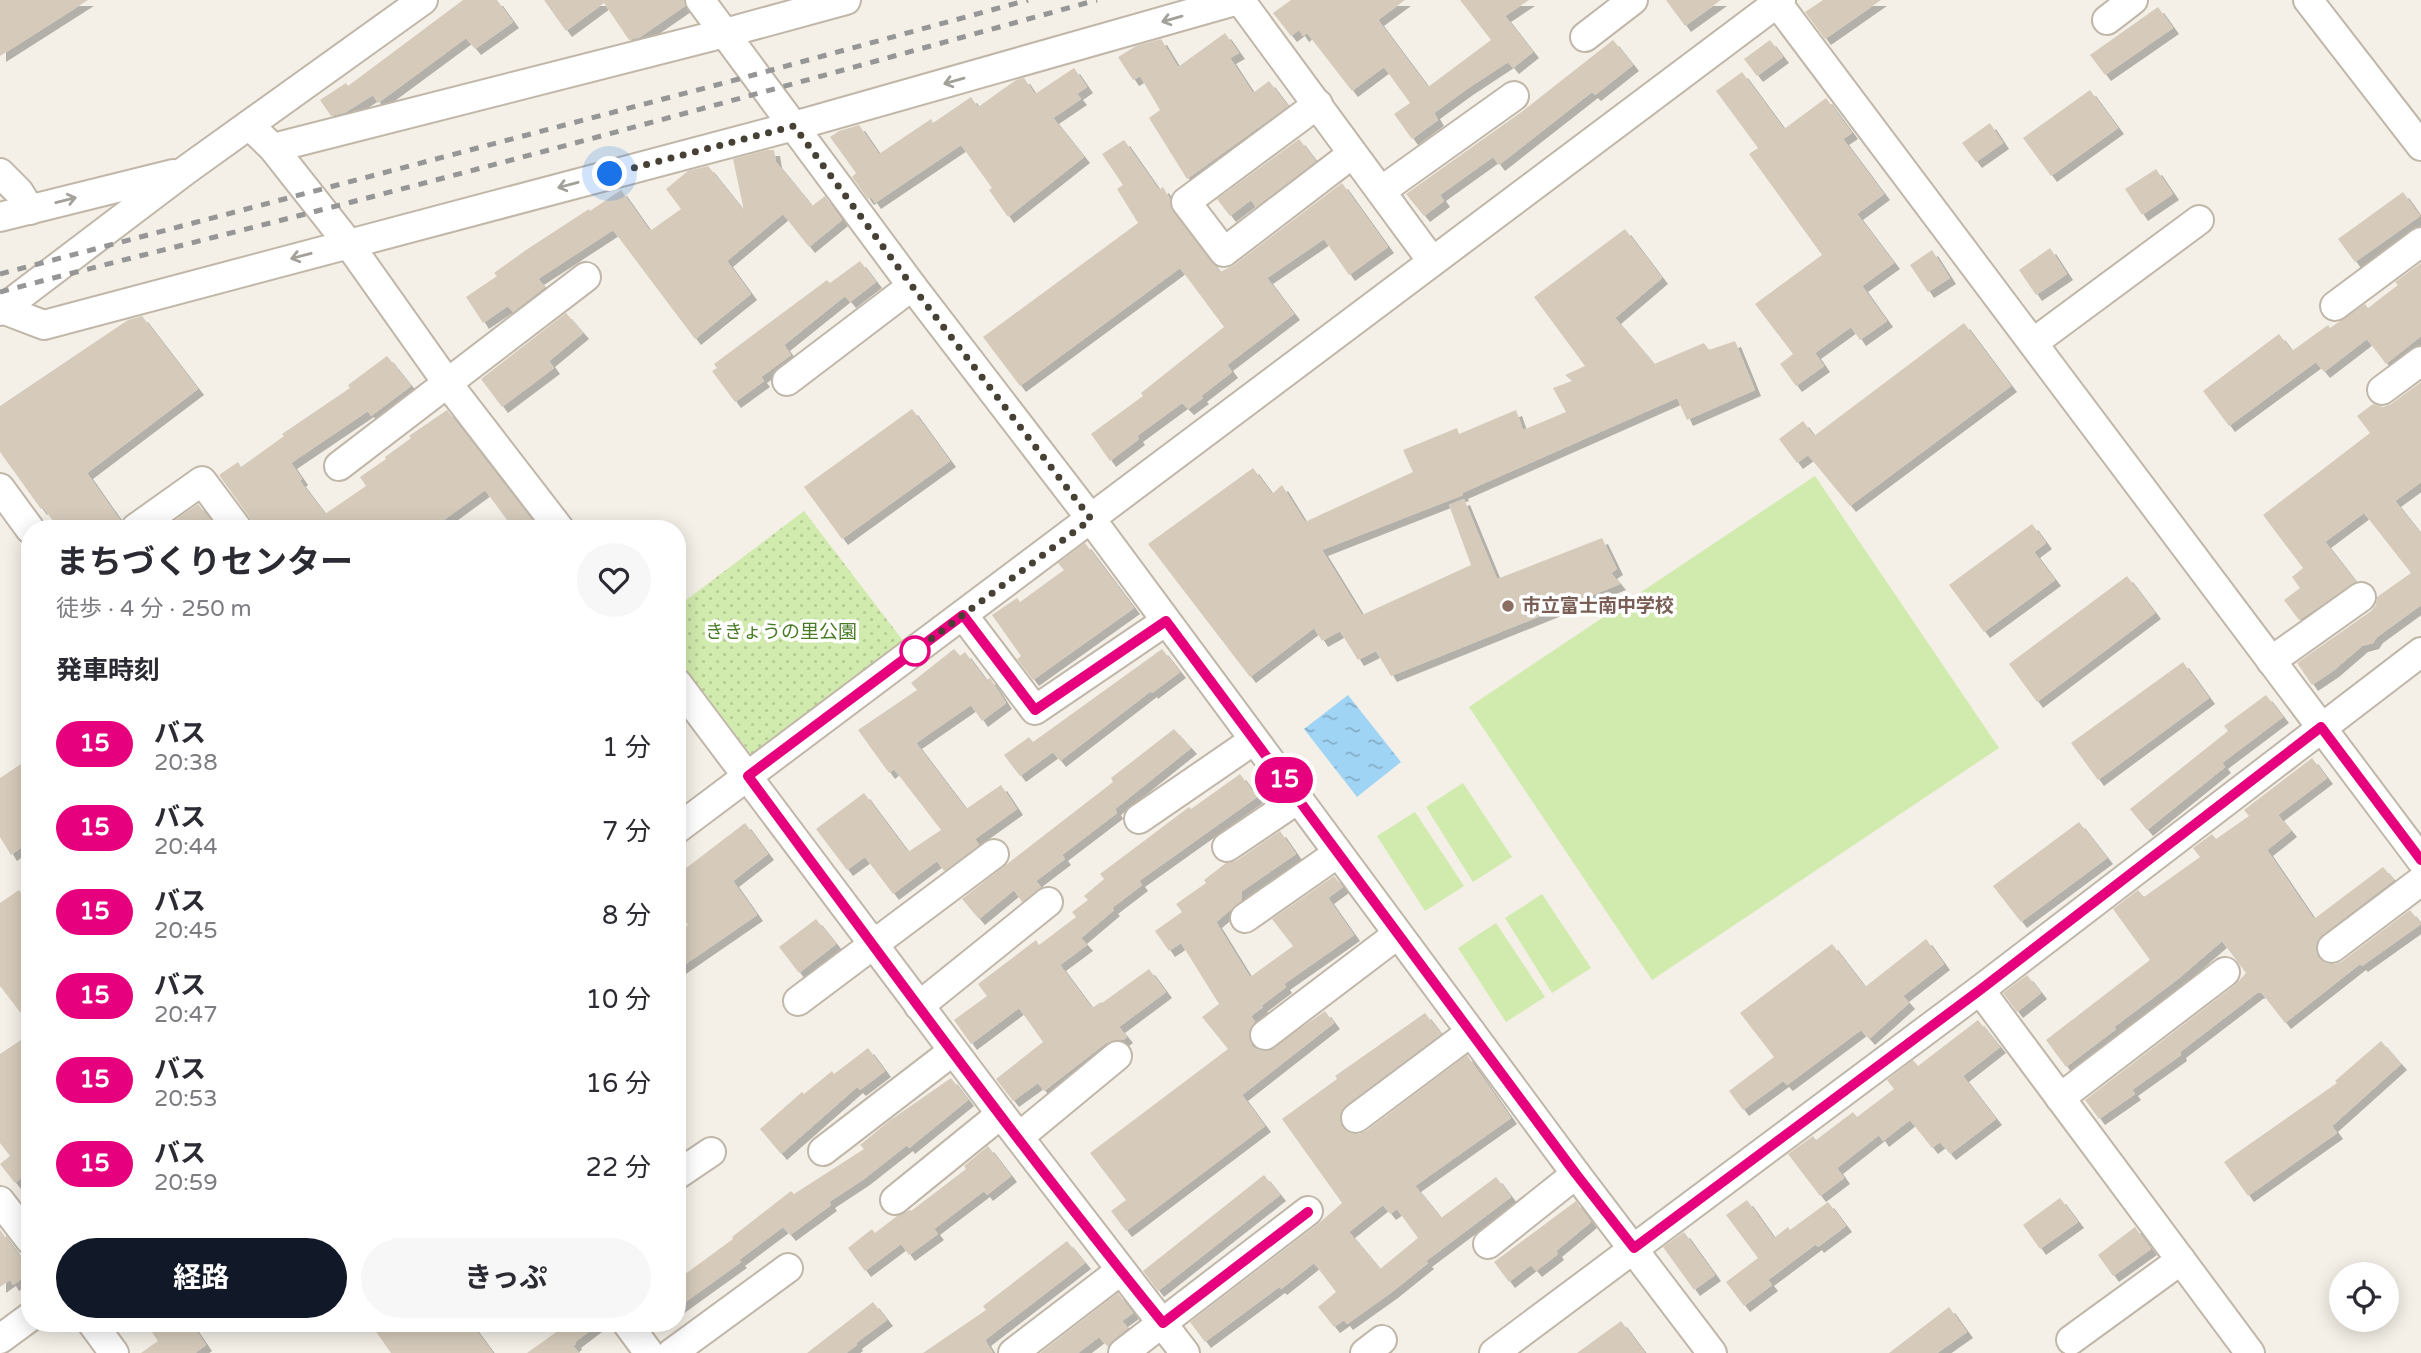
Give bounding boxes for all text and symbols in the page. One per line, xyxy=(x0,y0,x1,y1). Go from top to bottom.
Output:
one-way arrow xyxy=(1162,13,1184,26)
one-way arrow xyxy=(943,75,965,88)
your location xyxy=(592,156,627,191)
one-way arrow xyxy=(558,179,580,192)
one-way arrow xyxy=(54,193,77,206)
one-way arrow xyxy=(290,250,313,263)
text: まちづくりセンター xyxy=(56,543,353,582)
button: heart xyxy=(577,543,651,617)
text: 徒歩 · 4 分 · 250 m xyxy=(56,595,252,623)
place label: 市立富士南中学校 xyxy=(1522,595,1674,617)
marker: 市立富士南中学校 xyxy=(1500,598,1516,614)
park label: ききょうの里公園 xyxy=(705,621,857,643)
unlabelled marker xyxy=(900,636,930,666)
text: 発車時刻 xyxy=(56,655,160,686)
text: バス xyxy=(154,718,206,749)
text: 15 xyxy=(79,729,110,758)
text: 1 分 xyxy=(602,732,651,763)
text: 20:38 xyxy=(154,749,218,777)
line badge: 15 xyxy=(1252,757,1316,803)
text: 15 xyxy=(1269,765,1299,794)
text: バス xyxy=(154,802,206,833)
text: 15 xyxy=(79,813,110,842)
text: 7 分 xyxy=(602,816,651,847)
text: 20:44 xyxy=(154,833,218,861)
text: バス xyxy=(154,886,206,917)
text: 15 xyxy=(79,897,110,926)
text: 8 分 xyxy=(602,900,651,931)
text: 20:45 xyxy=(154,917,218,945)
text: バス xyxy=(154,970,206,1001)
text: 15 xyxy=(79,981,110,1010)
text: 10 分 xyxy=(586,984,651,1015)
text: 20:47 xyxy=(154,1001,218,1029)
text: バス xyxy=(154,1054,206,1085)
text: 15 xyxy=(79,1065,110,1094)
text: 16 分 xyxy=(586,1068,651,1099)
text: 20:53 xyxy=(154,1085,218,1113)
text: バス xyxy=(154,1138,206,1169)
text: 15 xyxy=(79,1149,110,1178)
text: 22 分 xyxy=(586,1152,651,1183)
text: 20:59 xyxy=(154,1169,218,1197)
button: 経路 xyxy=(56,1238,347,1318)
button: きっぷ xyxy=(361,1238,651,1318)
map controls xyxy=(2329,1262,2399,1332)
button: locate xyxy=(2329,1262,2399,1332)

